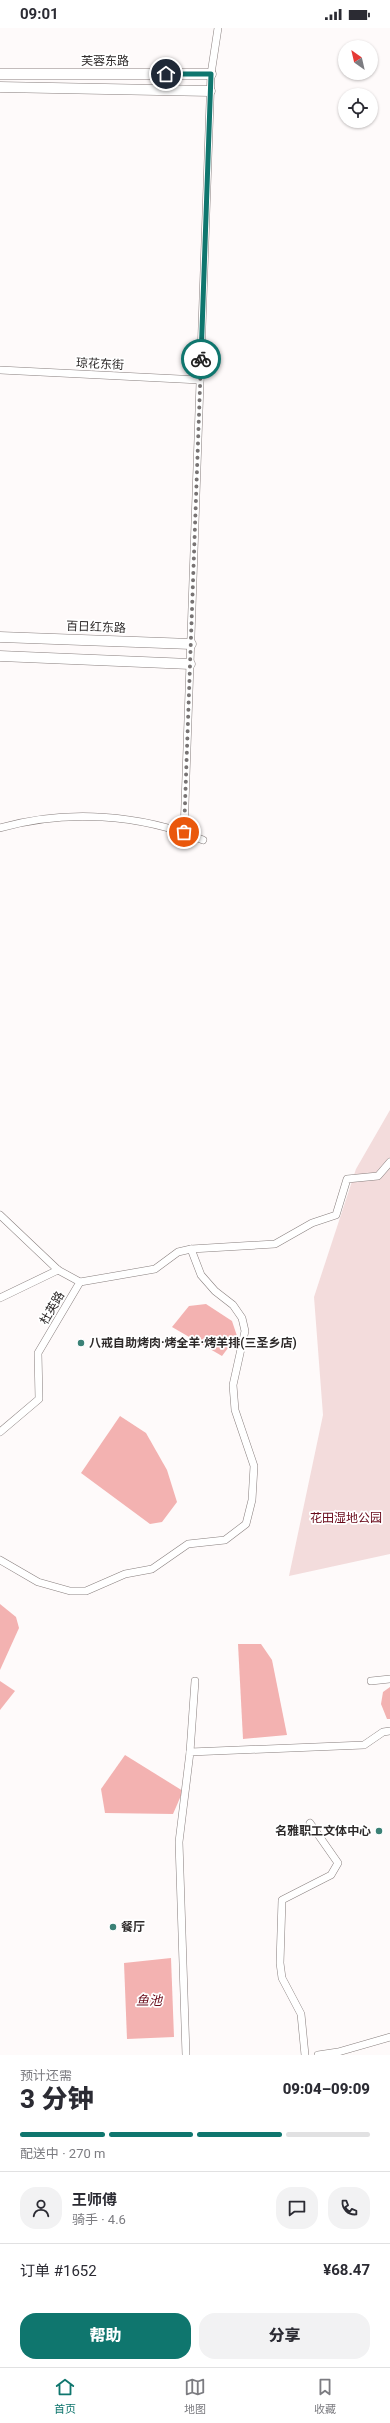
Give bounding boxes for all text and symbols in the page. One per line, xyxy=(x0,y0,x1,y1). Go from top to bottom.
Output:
text: 09:01 xyxy=(20,5,59,23)
north arrow xyxy=(338,40,378,80)
map controls xyxy=(338,40,378,128)
street label: 芙蓉东路 xyxy=(81,54,129,68)
pin xyxy=(149,57,183,91)
icon: home xyxy=(155,63,177,85)
button: locate xyxy=(338,88,378,128)
courier xyxy=(181,339,221,379)
icon: bike xyxy=(190,348,212,370)
street label: 琼花东街 xyxy=(76,356,124,372)
street label: 百日红东路 xyxy=(66,619,126,635)
pin xyxy=(167,815,201,849)
icon: bag xyxy=(173,821,195,843)
street label: 杜英路 xyxy=(37,1289,67,1327)
place label: 八戒自助烤肉·烤全羊·烤羊排(三圣乡店) xyxy=(89,1336,297,1350)
marker: 八戒自助烤肉·烤全羊·烤羊排(三圣乡店) xyxy=(76,1338,86,1348)
park label: 花田湿地公园 xyxy=(310,1511,382,1525)
place label: 名雅职工文体中心 xyxy=(275,1824,371,1838)
marker: 名雅职工文体中心 xyxy=(374,1826,384,1836)
place label: 餐厅 xyxy=(121,1920,145,1934)
marker: 餐厅 xyxy=(108,1922,118,1932)
water label: 鱼池 xyxy=(136,1993,164,2008)
text: 预计还需 xyxy=(20,2068,72,2083)
text: 09:04–09:09 xyxy=(283,2080,370,2098)
text: 3 分钟 xyxy=(20,2084,93,2114)
text: 配送中 · 270 m xyxy=(20,2146,105,2161)
button: person xyxy=(20,2187,62,2229)
button: chat xyxy=(276,2187,318,2229)
button: phone xyxy=(328,2187,370,2229)
text: 王师傅 xyxy=(72,2191,117,2209)
text: 骑手 · 4.6 xyxy=(72,2212,126,2227)
text: ¥68.47 xyxy=(323,2261,370,2279)
text: 订单 #1652 xyxy=(20,2262,97,2280)
button: 帮助 xyxy=(20,2313,191,2359)
button: 分享 xyxy=(199,2313,370,2359)
tab: 首页 xyxy=(54,2376,76,2416)
tab: 地图 xyxy=(184,2376,206,2416)
tab: 收藏 xyxy=(314,2376,336,2416)

